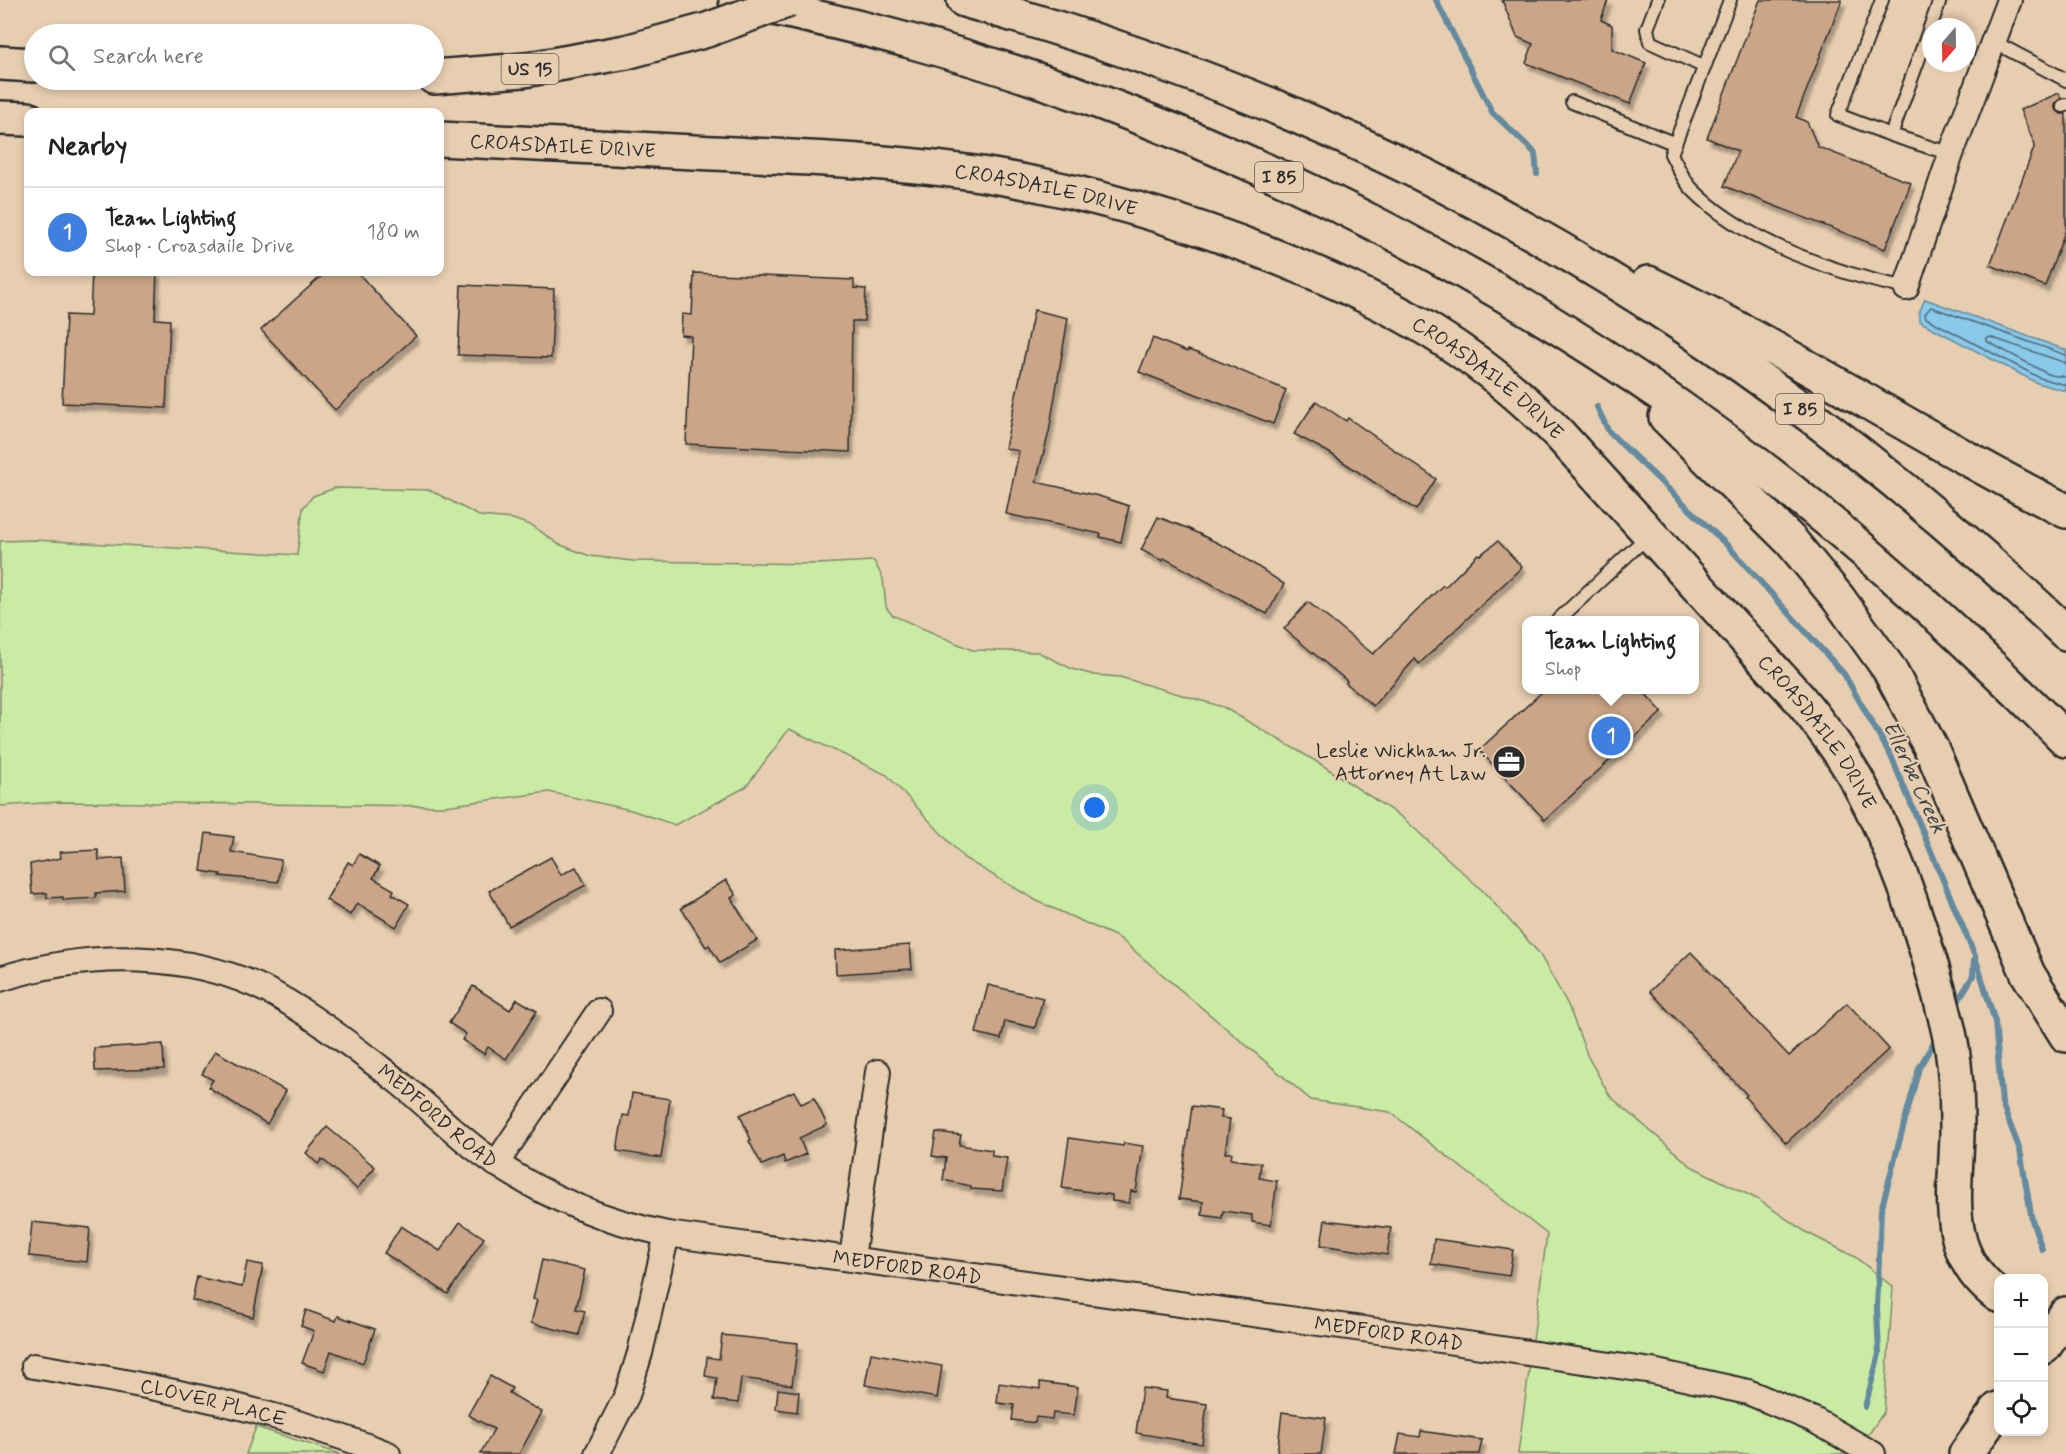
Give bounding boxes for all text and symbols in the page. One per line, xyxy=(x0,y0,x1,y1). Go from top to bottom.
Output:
north arrow xyxy=(1922,18,1976,72)
search box xyxy=(24,24,444,90)
icon: search xyxy=(45,41,78,74)
text: Search here xyxy=(93,43,204,71)
road number: US 15 xyxy=(502,54,558,84)
street label: CROASDAILE DRIVE xyxy=(469,129,656,165)
text: Nearby xyxy=(48,130,127,164)
street label: CROASDAILE DRIVE xyxy=(953,159,1140,223)
road number: I 85 xyxy=(1255,162,1303,192)
text: Team Lighting xyxy=(105,205,236,233)
text: 1 xyxy=(63,219,72,246)
text: 180 m xyxy=(367,219,420,246)
text: Shop · Croasdaile Drive xyxy=(105,233,295,260)
street label: CROASDAILE DRIVE xyxy=(1407,311,1569,446)
road number: I 85 xyxy=(1776,394,1824,424)
popup xyxy=(1522,616,1699,694)
text: Team Lighting xyxy=(1545,628,1676,656)
street label: CROASDAILE DRIVE xyxy=(1751,649,1882,814)
text: Shop xyxy=(1545,656,1582,683)
pin: 1 xyxy=(1592,714,1630,758)
water label: Ellerbe Creek xyxy=(1876,717,1952,838)
place label: Leslie Wickham Jr. Attorney At Law xyxy=(1316,738,1486,788)
office icon: Leslie Wickham Jr. Attorney At Law xyxy=(1491,744,1527,780)
your location xyxy=(1080,793,1109,822)
street label: MEDFORD ROAD xyxy=(371,1058,503,1176)
street label: MEDFORD ROAD xyxy=(831,1245,983,1292)
map controls xyxy=(1994,1274,2048,1436)
button: + xyxy=(1994,1274,2048,1328)
street label: MEDFORD ROAD xyxy=(1313,1311,1465,1358)
button: − xyxy=(1994,1328,2048,1382)
street label: CLOVER PLACE xyxy=(138,1373,289,1434)
button: locate xyxy=(1994,1382,2048,1436)

